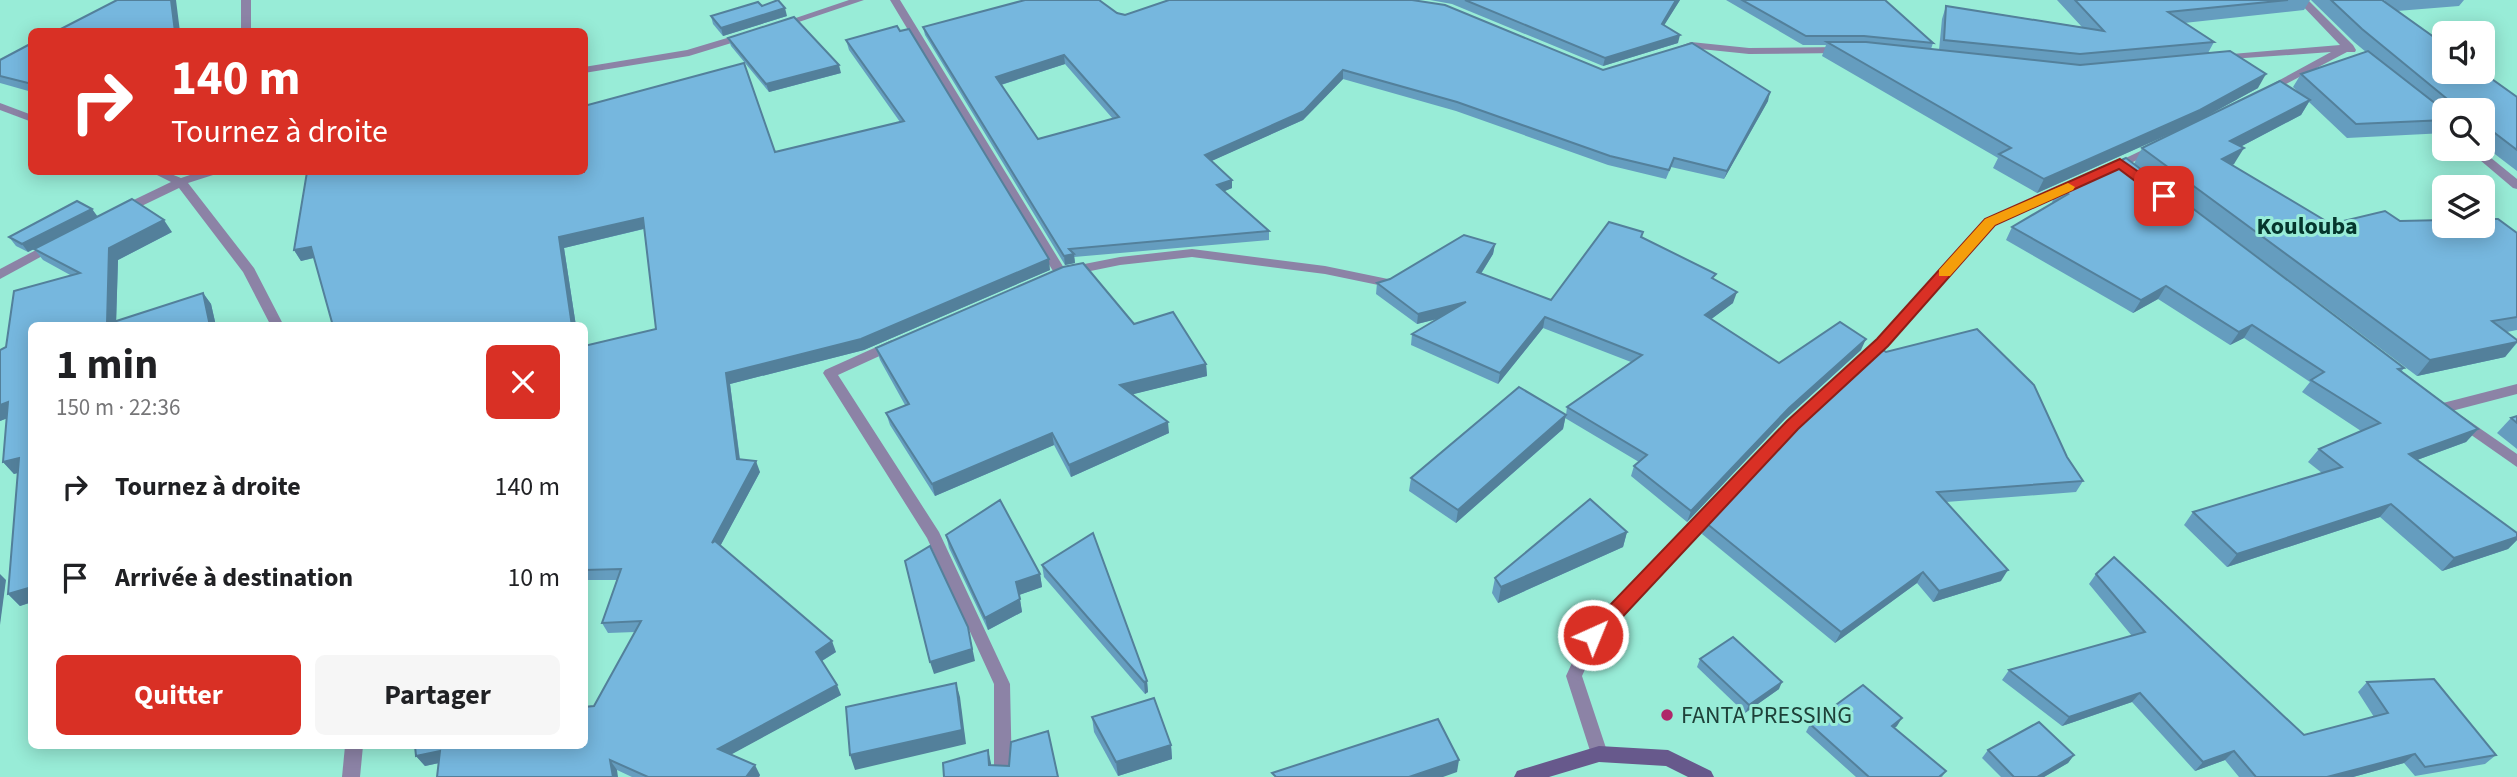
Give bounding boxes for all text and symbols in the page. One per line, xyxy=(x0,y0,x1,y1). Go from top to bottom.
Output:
map controls xyxy=(2432,21,2495,238)
button: sound xyxy=(2432,21,2495,84)
text: 140 m xyxy=(171,44,300,114)
icon: right xyxy=(56,56,147,147)
button: search xyxy=(2432,98,2495,161)
text: Tournez à droite xyxy=(171,109,388,155)
pin xyxy=(2134,166,2194,226)
button: layers xyxy=(2432,175,2495,238)
icon: arrive xyxy=(2145,177,2183,215)
district label: Koulouba xyxy=(2256,209,2358,244)
text: 1 min xyxy=(56,335,158,395)
button: close xyxy=(486,345,560,419)
text: 150 m · 22:36 xyxy=(56,391,180,424)
icon: right xyxy=(56,468,94,506)
text: Tournez à droite xyxy=(115,468,301,505)
text: 140 m xyxy=(494,468,560,505)
icon: arrive xyxy=(56,559,94,597)
text: Arrivée à destination xyxy=(115,559,353,596)
text: 10 m xyxy=(507,559,560,596)
position arrow xyxy=(1556,598,1630,672)
button: Quitter xyxy=(56,655,301,735)
button: Partager xyxy=(315,655,560,735)
place label: FANTA PRESSING xyxy=(1681,698,1852,733)
marker: FANTA PRESSING xyxy=(1659,707,1675,723)

